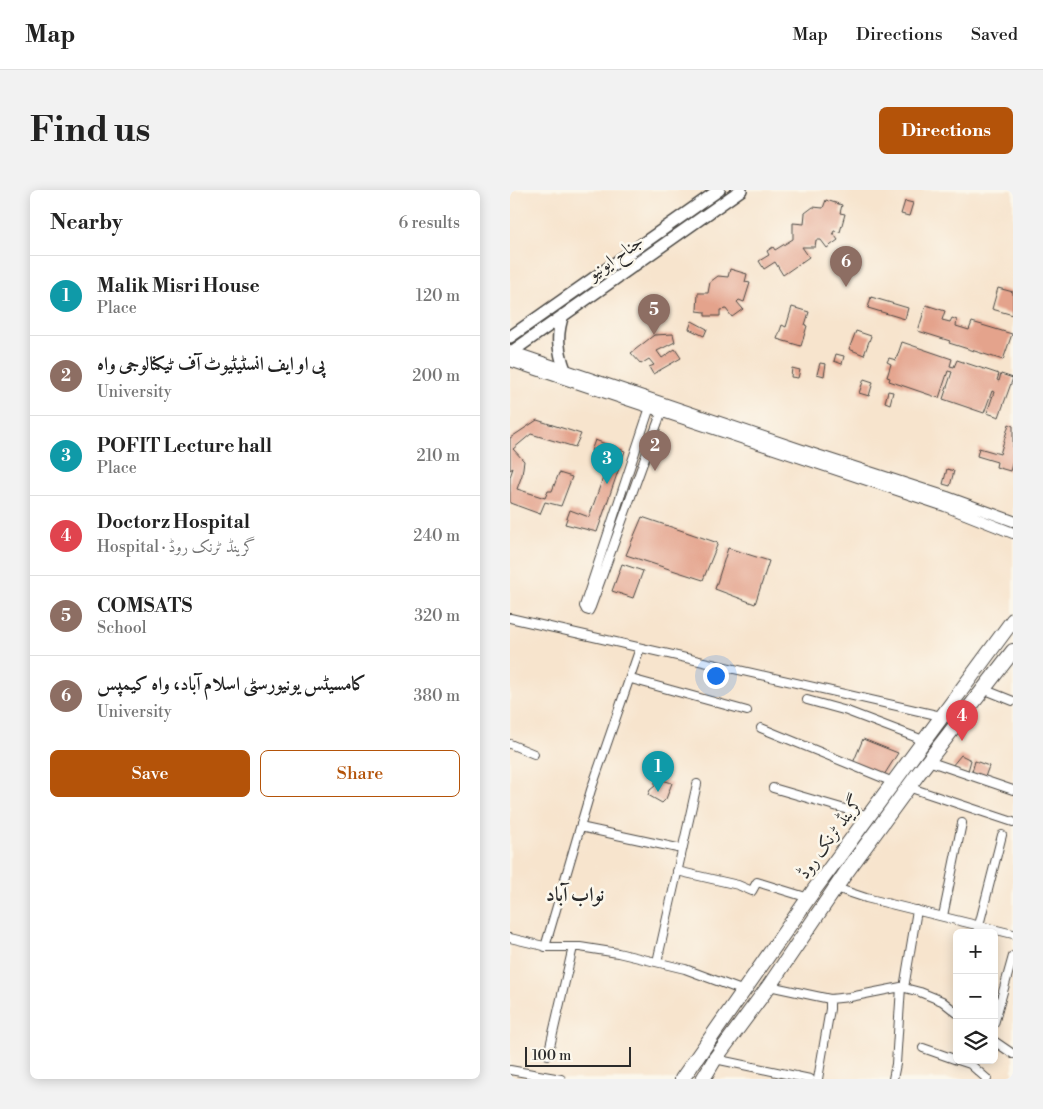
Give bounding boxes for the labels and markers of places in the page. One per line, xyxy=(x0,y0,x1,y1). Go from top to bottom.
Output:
pin: 6 xyxy=(830,246,862,287)
pin: 5 xyxy=(638,294,670,335)
pin: 2 xyxy=(639,430,671,471)
pin: 3 xyxy=(591,443,623,484)
pin: 4 xyxy=(946,700,978,741)
pin: 1 xyxy=(642,751,674,792)

